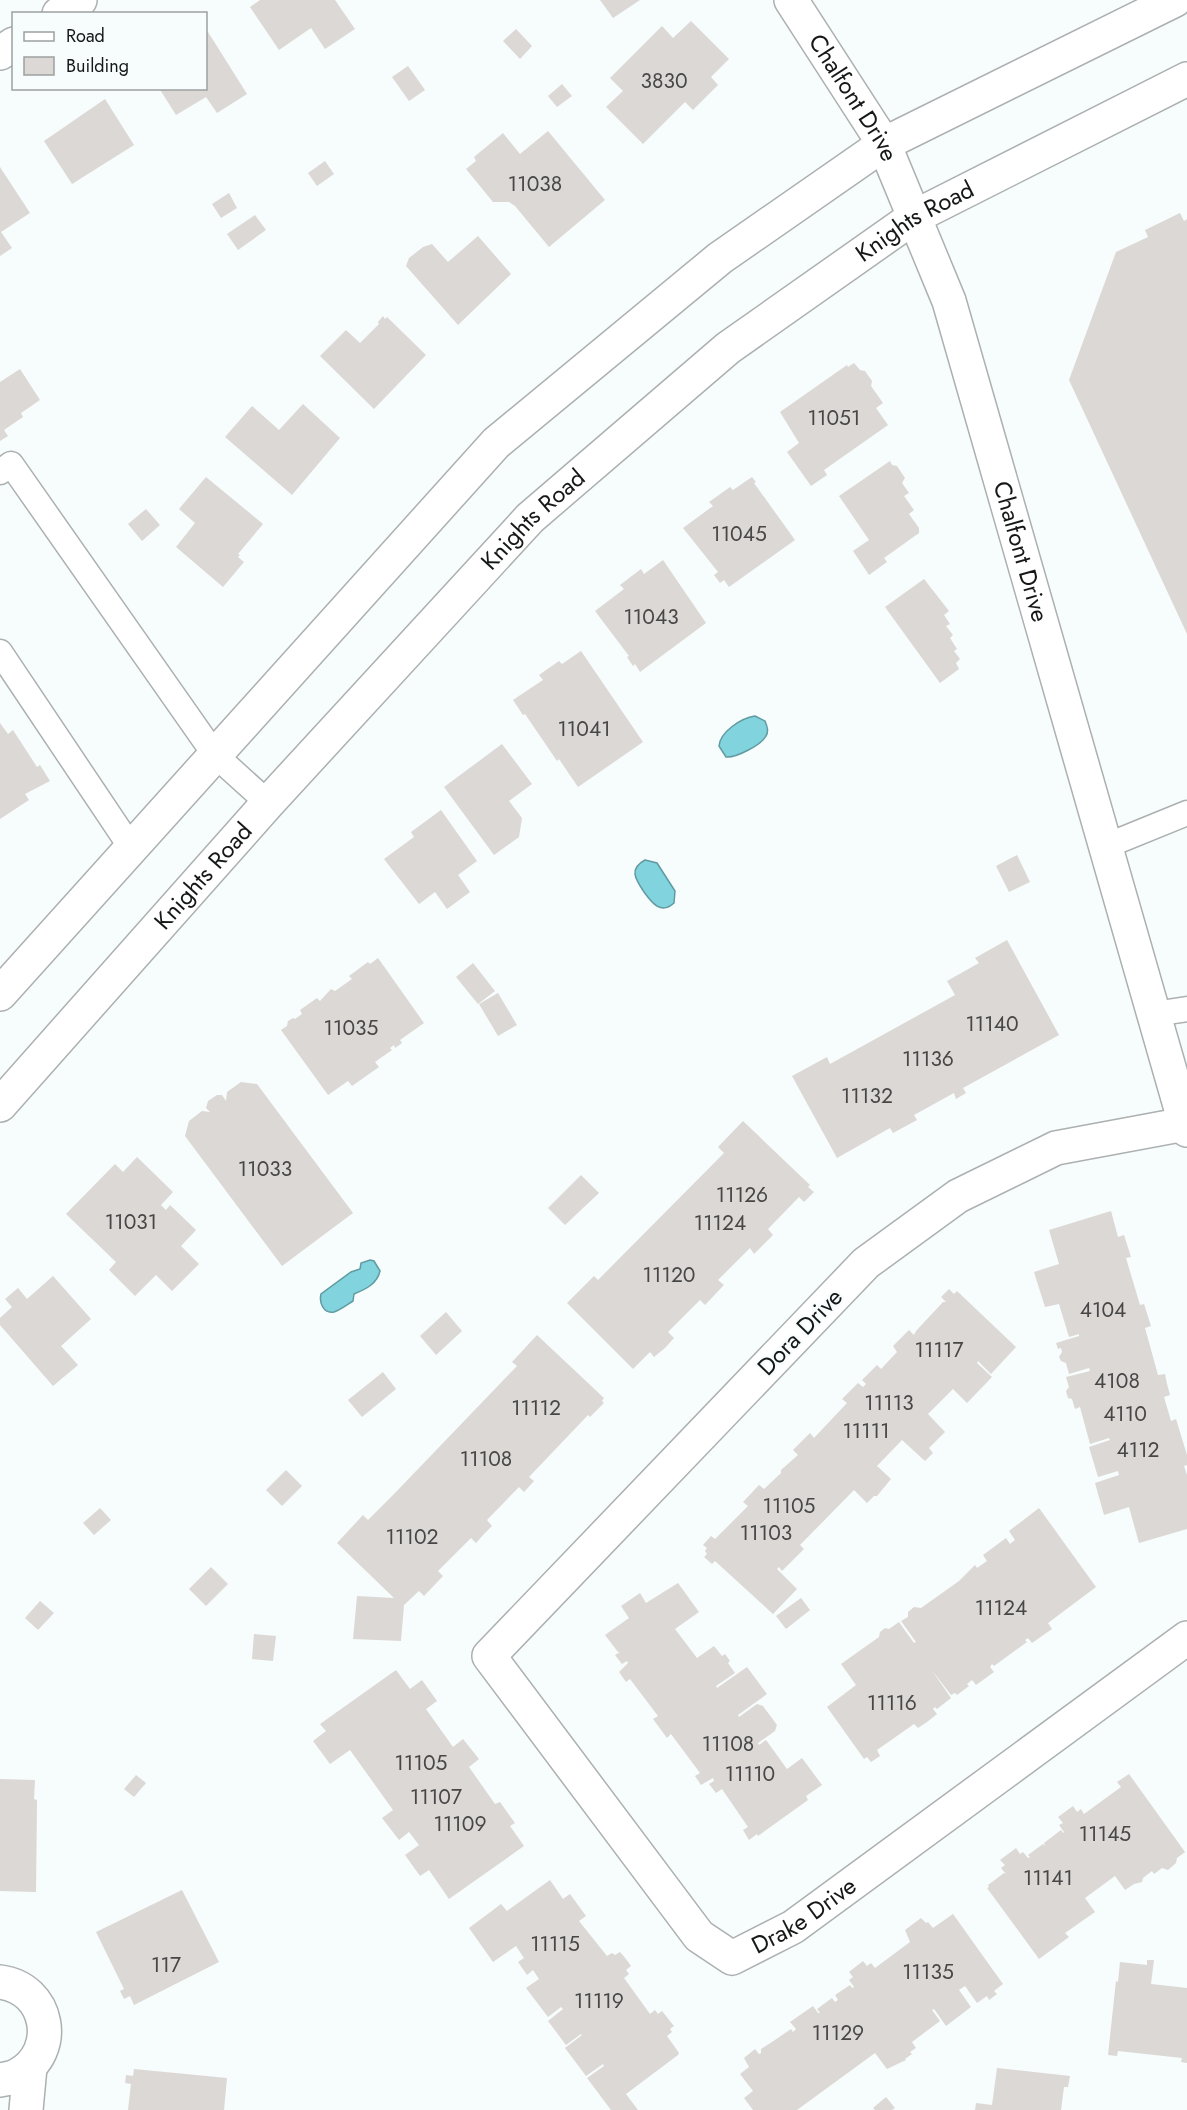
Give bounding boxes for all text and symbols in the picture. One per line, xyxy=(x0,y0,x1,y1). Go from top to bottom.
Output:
legend xyxy=(12,12,207,90)
text: Road xyxy=(66,23,105,49)
street label: Chalfont Drive xyxy=(800,27,907,166)
text: Building xyxy=(66,53,129,79)
house number: 3830 xyxy=(641,66,688,96)
house number: 11038 xyxy=(508,169,562,199)
street label: Knights Road xyxy=(848,172,980,270)
house number: 11051 xyxy=(808,403,860,433)
street label: Knights Road xyxy=(472,460,592,578)
street label: Chalfont Drive xyxy=(985,477,1058,626)
house number: 11045 xyxy=(711,519,767,549)
house number: 11043 xyxy=(623,602,679,632)
house number: 11041 xyxy=(557,714,611,744)
street label: Knights Road xyxy=(145,814,260,937)
house number: 11140 xyxy=(965,1009,1019,1039)
house number: 11035 xyxy=(324,1013,378,1043)
house number: 11136 xyxy=(902,1044,954,1074)
house number: 11132 xyxy=(841,1081,893,1111)
house number: 11033 xyxy=(238,1154,292,1184)
house number: 11126 xyxy=(716,1180,768,1210)
house number: 11031 xyxy=(105,1207,157,1237)
house number: 11124 xyxy=(694,1208,746,1238)
house number: 11120 xyxy=(643,1260,695,1290)
street label: Dora Drive xyxy=(749,1280,850,1383)
house number: 4104 xyxy=(1080,1295,1126,1325)
house number: 11117 xyxy=(915,1335,963,1365)
house number: 4108 xyxy=(1094,1366,1140,1396)
house number: 11113 xyxy=(864,1388,914,1418)
house number: 11112 xyxy=(511,1393,561,1423)
house number: 4110 xyxy=(1103,1399,1147,1429)
house number: 11111 xyxy=(842,1416,890,1446)
house number: 4112 xyxy=(1116,1435,1160,1465)
house number: 11108 xyxy=(460,1444,512,1474)
house number: 11105 xyxy=(763,1491,815,1521)
house number: 11103 xyxy=(740,1518,792,1548)
house number: 11102 xyxy=(386,1522,438,1552)
house number: 11124 xyxy=(975,1593,1027,1623)
house number: 11116 xyxy=(867,1688,917,1718)
house number: 11108 xyxy=(702,1729,754,1759)
house number: 11105 xyxy=(395,1748,447,1778)
house number: 11110 xyxy=(725,1759,775,1789)
house number: 11107 xyxy=(410,1782,462,1812)
house number: 11109 xyxy=(433,1809,487,1839)
house number: 11145 xyxy=(1079,1819,1131,1849)
house number: 11141 xyxy=(1023,1863,1073,1893)
street label: Drake Drive xyxy=(745,1868,863,1962)
house number: 11115 xyxy=(530,1929,580,1959)
house number: 117 xyxy=(151,1950,181,1980)
house number: 11135 xyxy=(902,1957,954,1987)
house number: 11119 xyxy=(574,1986,624,2016)
house number: 11129 xyxy=(812,2018,864,2048)

